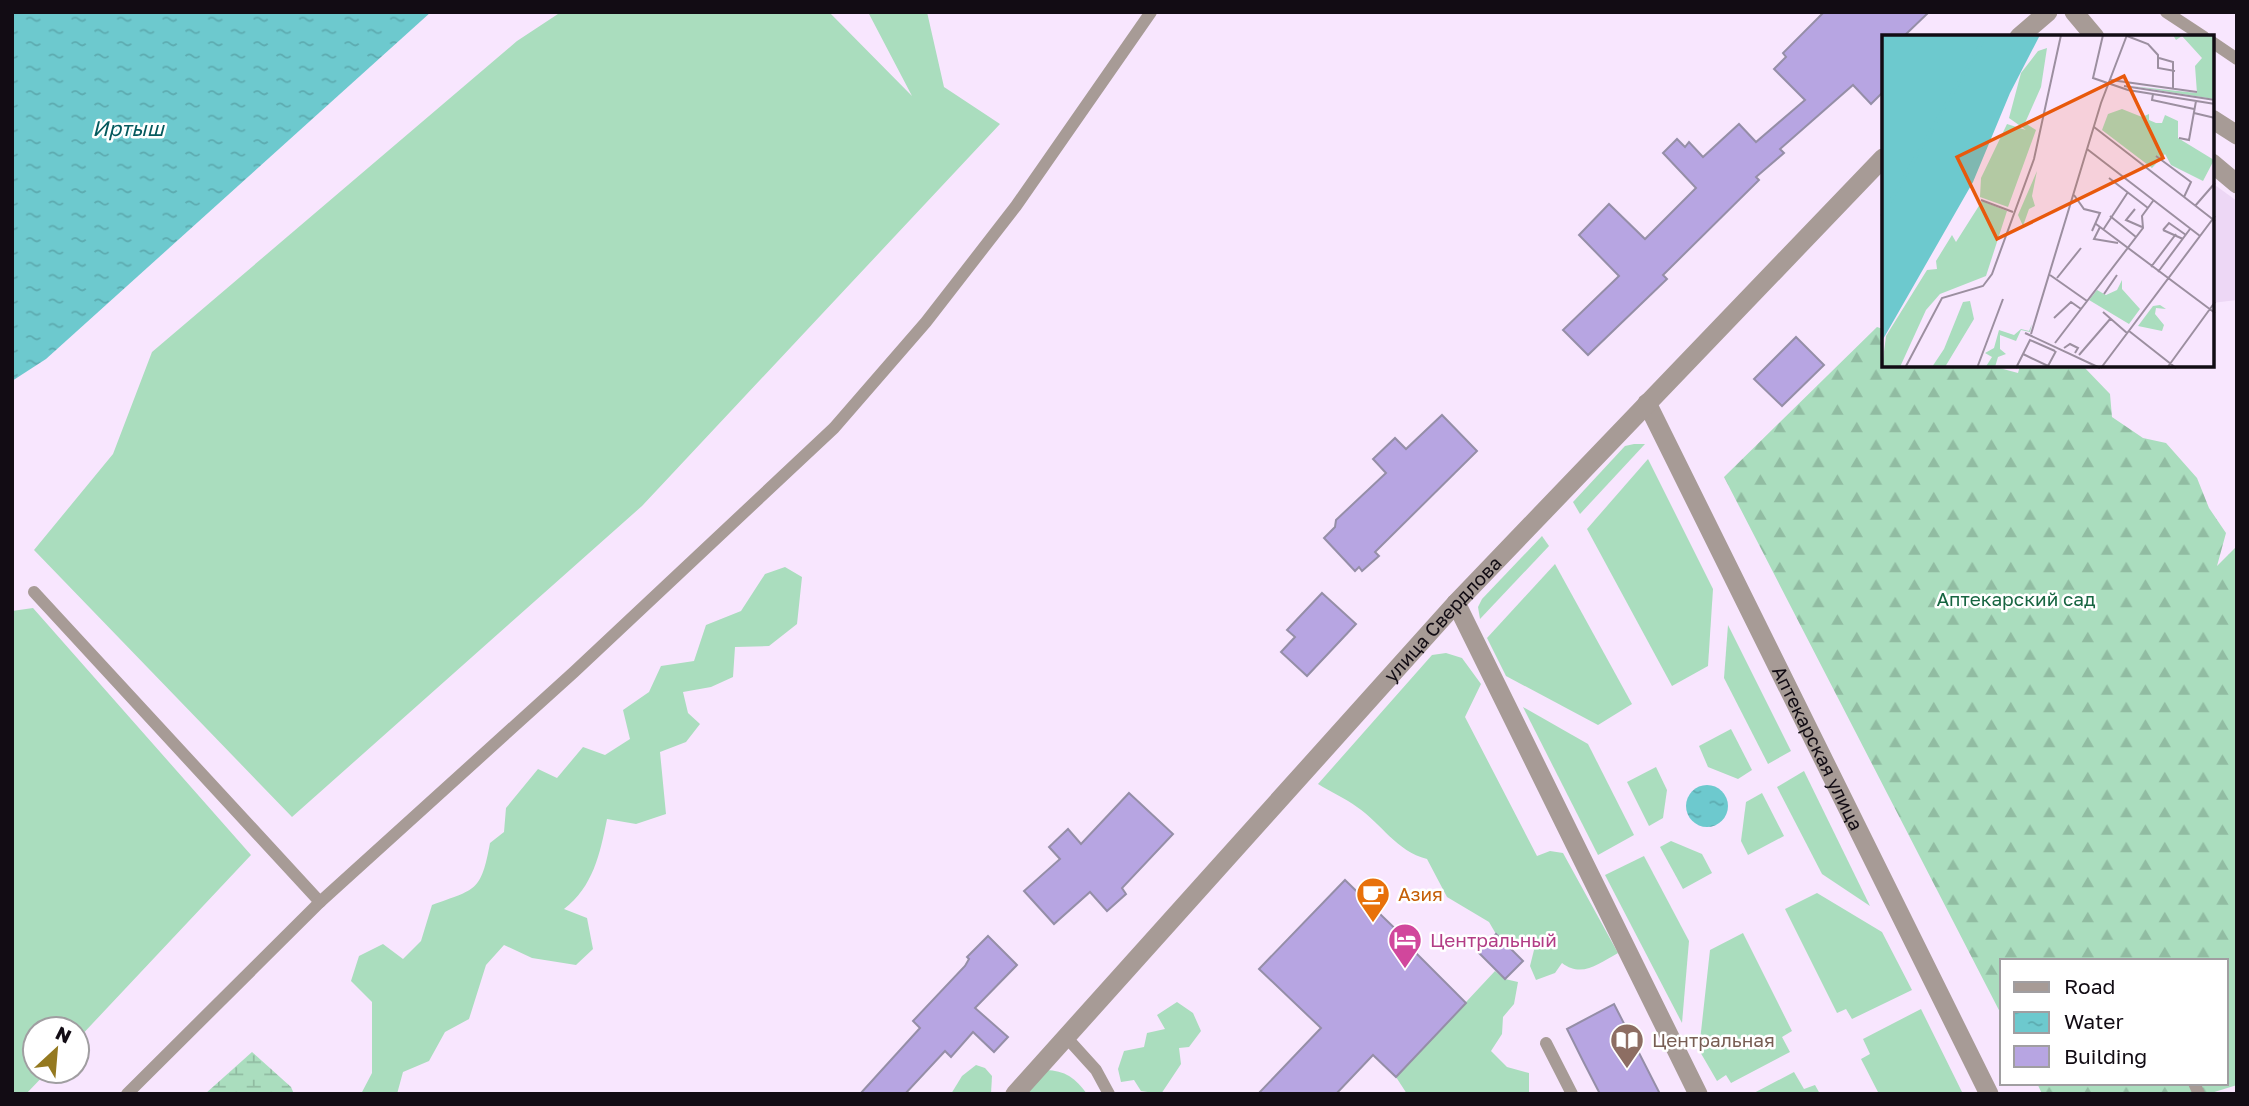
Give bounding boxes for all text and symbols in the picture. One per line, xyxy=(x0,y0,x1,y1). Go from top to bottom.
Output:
inset map xyxy=(1882,35,2214,368)
water label: Иртыш xyxy=(92,115,166,141)
street label: улица Свердлова xyxy=(1379,551,1506,686)
park label: Аптекарский сад xyxy=(1936,587,2096,610)
street label: Аптекарская улица xyxy=(1768,662,1869,834)
cafe icon: Азия xyxy=(1354,875,1392,924)
place label: Азия xyxy=(1398,882,1443,905)
hotel icon: Центральный xyxy=(1386,921,1424,970)
place label: Центральный xyxy=(1430,928,1557,951)
legend xyxy=(2000,959,2228,1085)
text: Road xyxy=(2064,973,2115,999)
text: Water xyxy=(2064,1008,2124,1034)
north arrow xyxy=(21,1015,91,1085)
text: N xyxy=(52,1021,75,1048)
library icon: Центральная xyxy=(1608,1021,1646,1070)
place label: Центральная xyxy=(1652,1028,1775,1051)
text: Building xyxy=(2064,1043,2147,1069)

